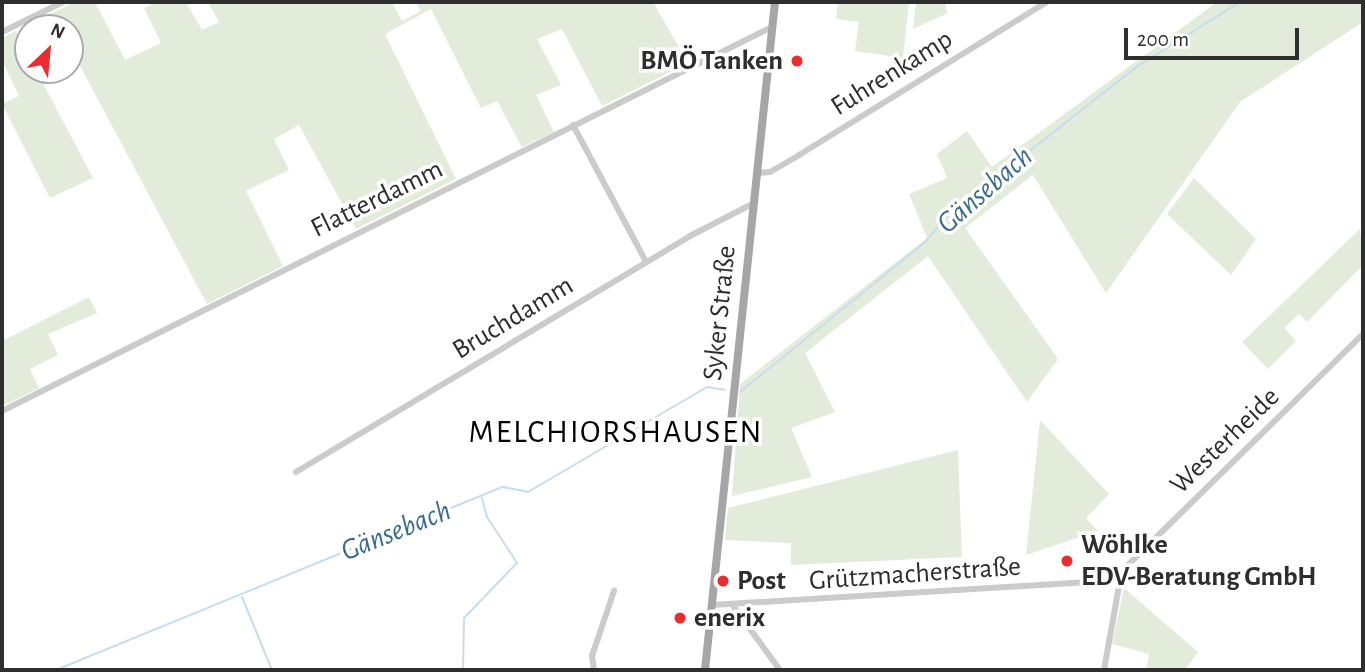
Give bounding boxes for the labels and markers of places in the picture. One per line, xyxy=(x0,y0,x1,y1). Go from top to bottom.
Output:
place label: BMÖ Tanken xyxy=(640,44,783,78)
marker: BMÖ Tanken xyxy=(789,53,805,69)
place label: Wöhlke EDV-Beratung GmbH xyxy=(1081,528,1317,594)
marker: Wöhlke EDV-Beratung GmbH xyxy=(1059,553,1075,569)
place label: Post xyxy=(737,564,786,598)
marker: Post xyxy=(715,573,731,589)
place label: enerix xyxy=(694,601,765,635)
marker: enerix xyxy=(672,610,688,626)

